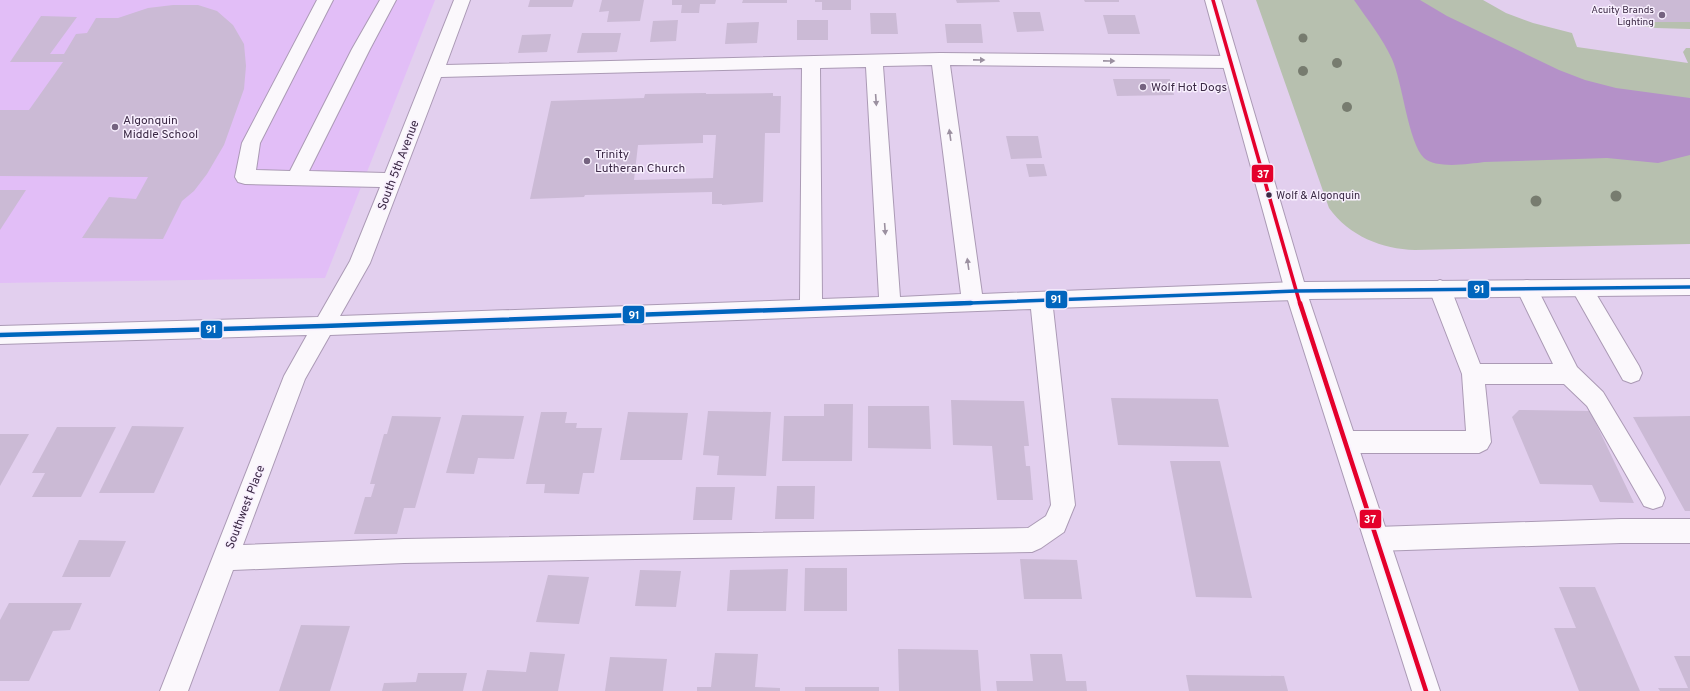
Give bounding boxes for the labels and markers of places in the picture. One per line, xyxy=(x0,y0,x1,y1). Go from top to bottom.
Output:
place label: Acuity Brands Lighting xyxy=(1591,4,1654,29)
marker: Acuity Brands Lighting xyxy=(1657,10,1667,20)
place label: Wolf Hot Dogs xyxy=(1151,80,1227,96)
marker: Wolf Hot Dogs xyxy=(1138,82,1148,92)
place label: Algonquin Middle School xyxy=(123,113,198,143)
marker: Algonquin Middle School xyxy=(110,122,120,132)
place label: Trinity Lutheran Church xyxy=(595,147,685,177)
marker: Trinity Lutheran Church xyxy=(582,156,592,166)
place label: Wolf & Algonquin xyxy=(1276,189,1360,203)
marker: Wolf & Algonquin xyxy=(1264,190,1274,200)

